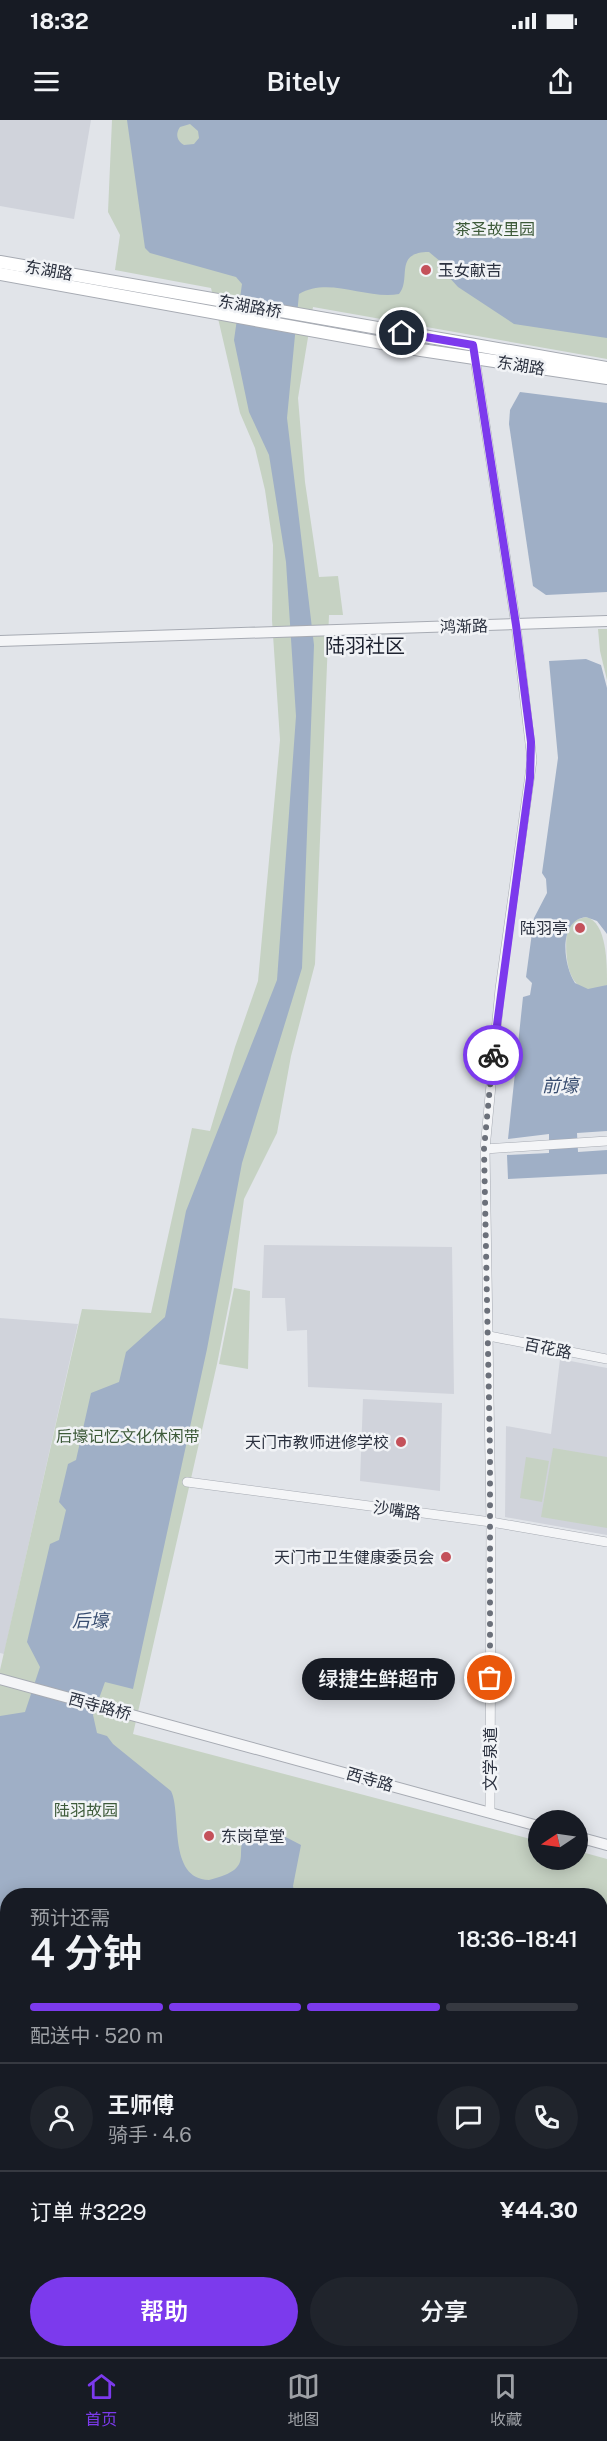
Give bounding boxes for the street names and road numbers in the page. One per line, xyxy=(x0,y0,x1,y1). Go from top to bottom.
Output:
street label: 东湖路 xyxy=(24,257,74,284)
street label: 东湖路桥 xyxy=(217,292,283,321)
street label: 东湖路 xyxy=(496,352,546,379)
street label: 鸿渐路 xyxy=(440,617,488,636)
street label: 百花路 xyxy=(523,1335,573,1362)
street label: 沙嘴路 xyxy=(372,1498,422,1523)
street label: 西寺路桥 xyxy=(66,1689,133,1724)
street label: 文学泉道 xyxy=(481,1727,500,1791)
street label: 西寺路 xyxy=(344,1764,396,1795)

